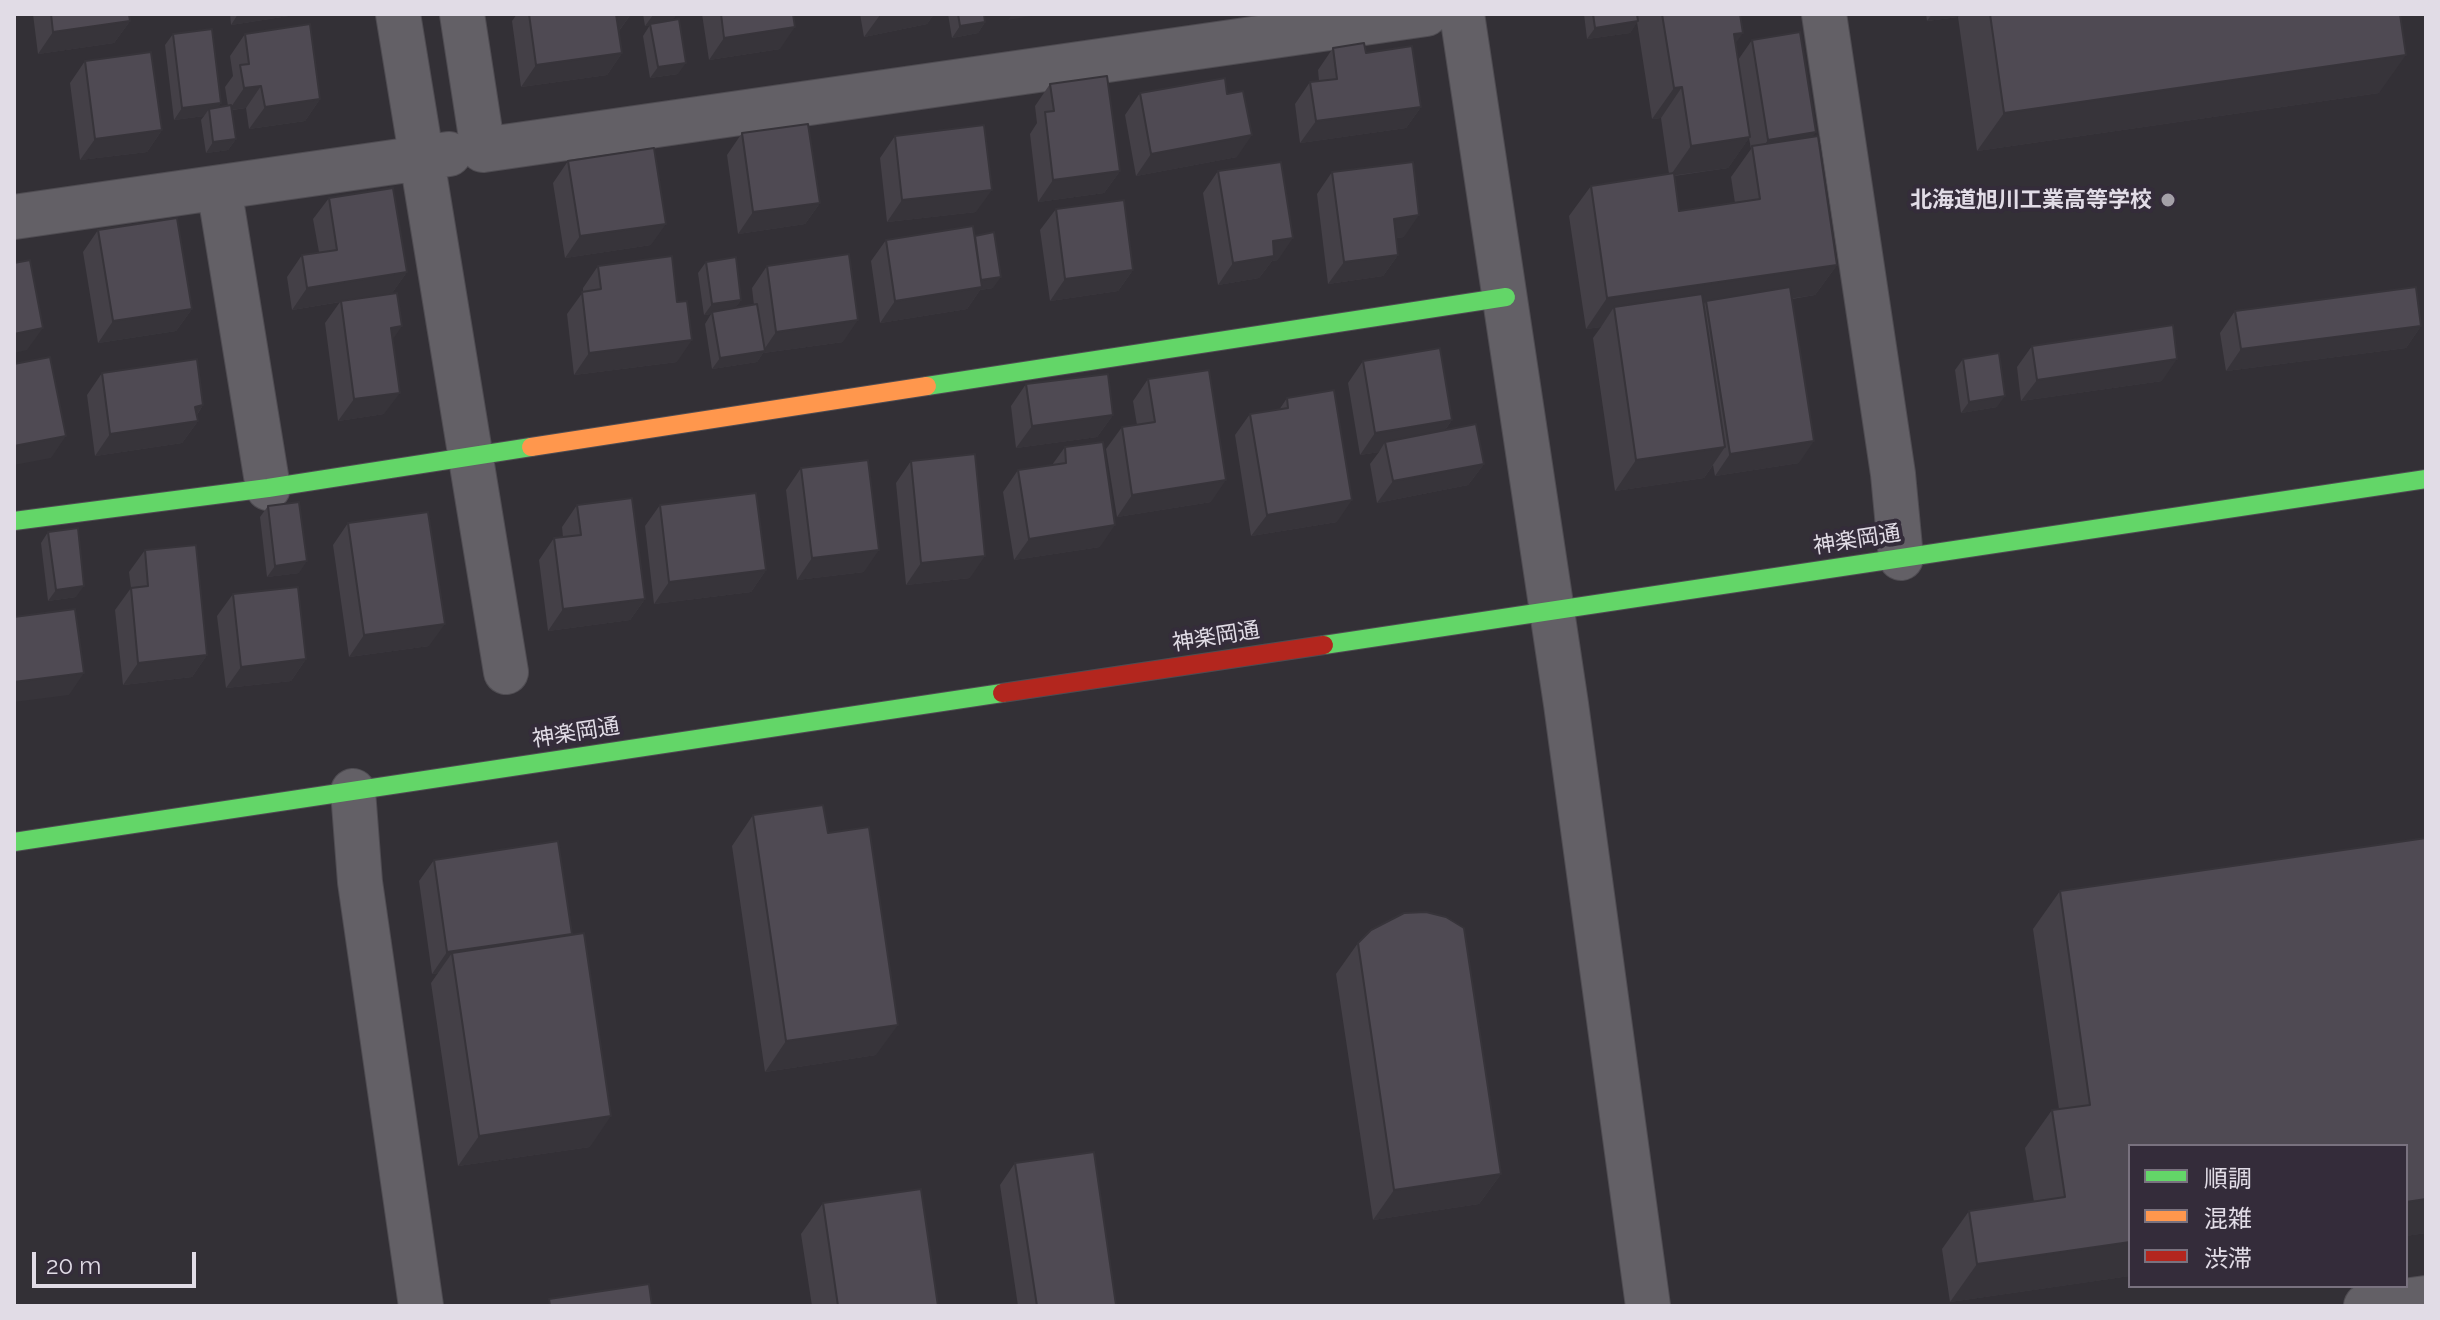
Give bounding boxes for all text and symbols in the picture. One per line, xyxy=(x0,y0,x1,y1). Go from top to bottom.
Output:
place label: 北海道旭川工業高等学校 xyxy=(1910,187,2152,213)
marker: 北海道旭川工業高等学校 xyxy=(2159,191,2177,209)
street label: 神楽岡通 xyxy=(1811,520,1903,560)
street label: 神楽岡通 xyxy=(1170,617,1262,657)
street label: 神楽岡通 xyxy=(530,713,622,753)
legend xyxy=(2128,1144,2408,1288)
text: 順調 xyxy=(2204,1164,2252,1193)
text: 混雑 xyxy=(2204,1204,2252,1233)
scale bar xyxy=(36,1236,200,1286)
text: 渋滞 xyxy=(2204,1244,2252,1273)
text: 20 m xyxy=(46,1251,101,1280)

